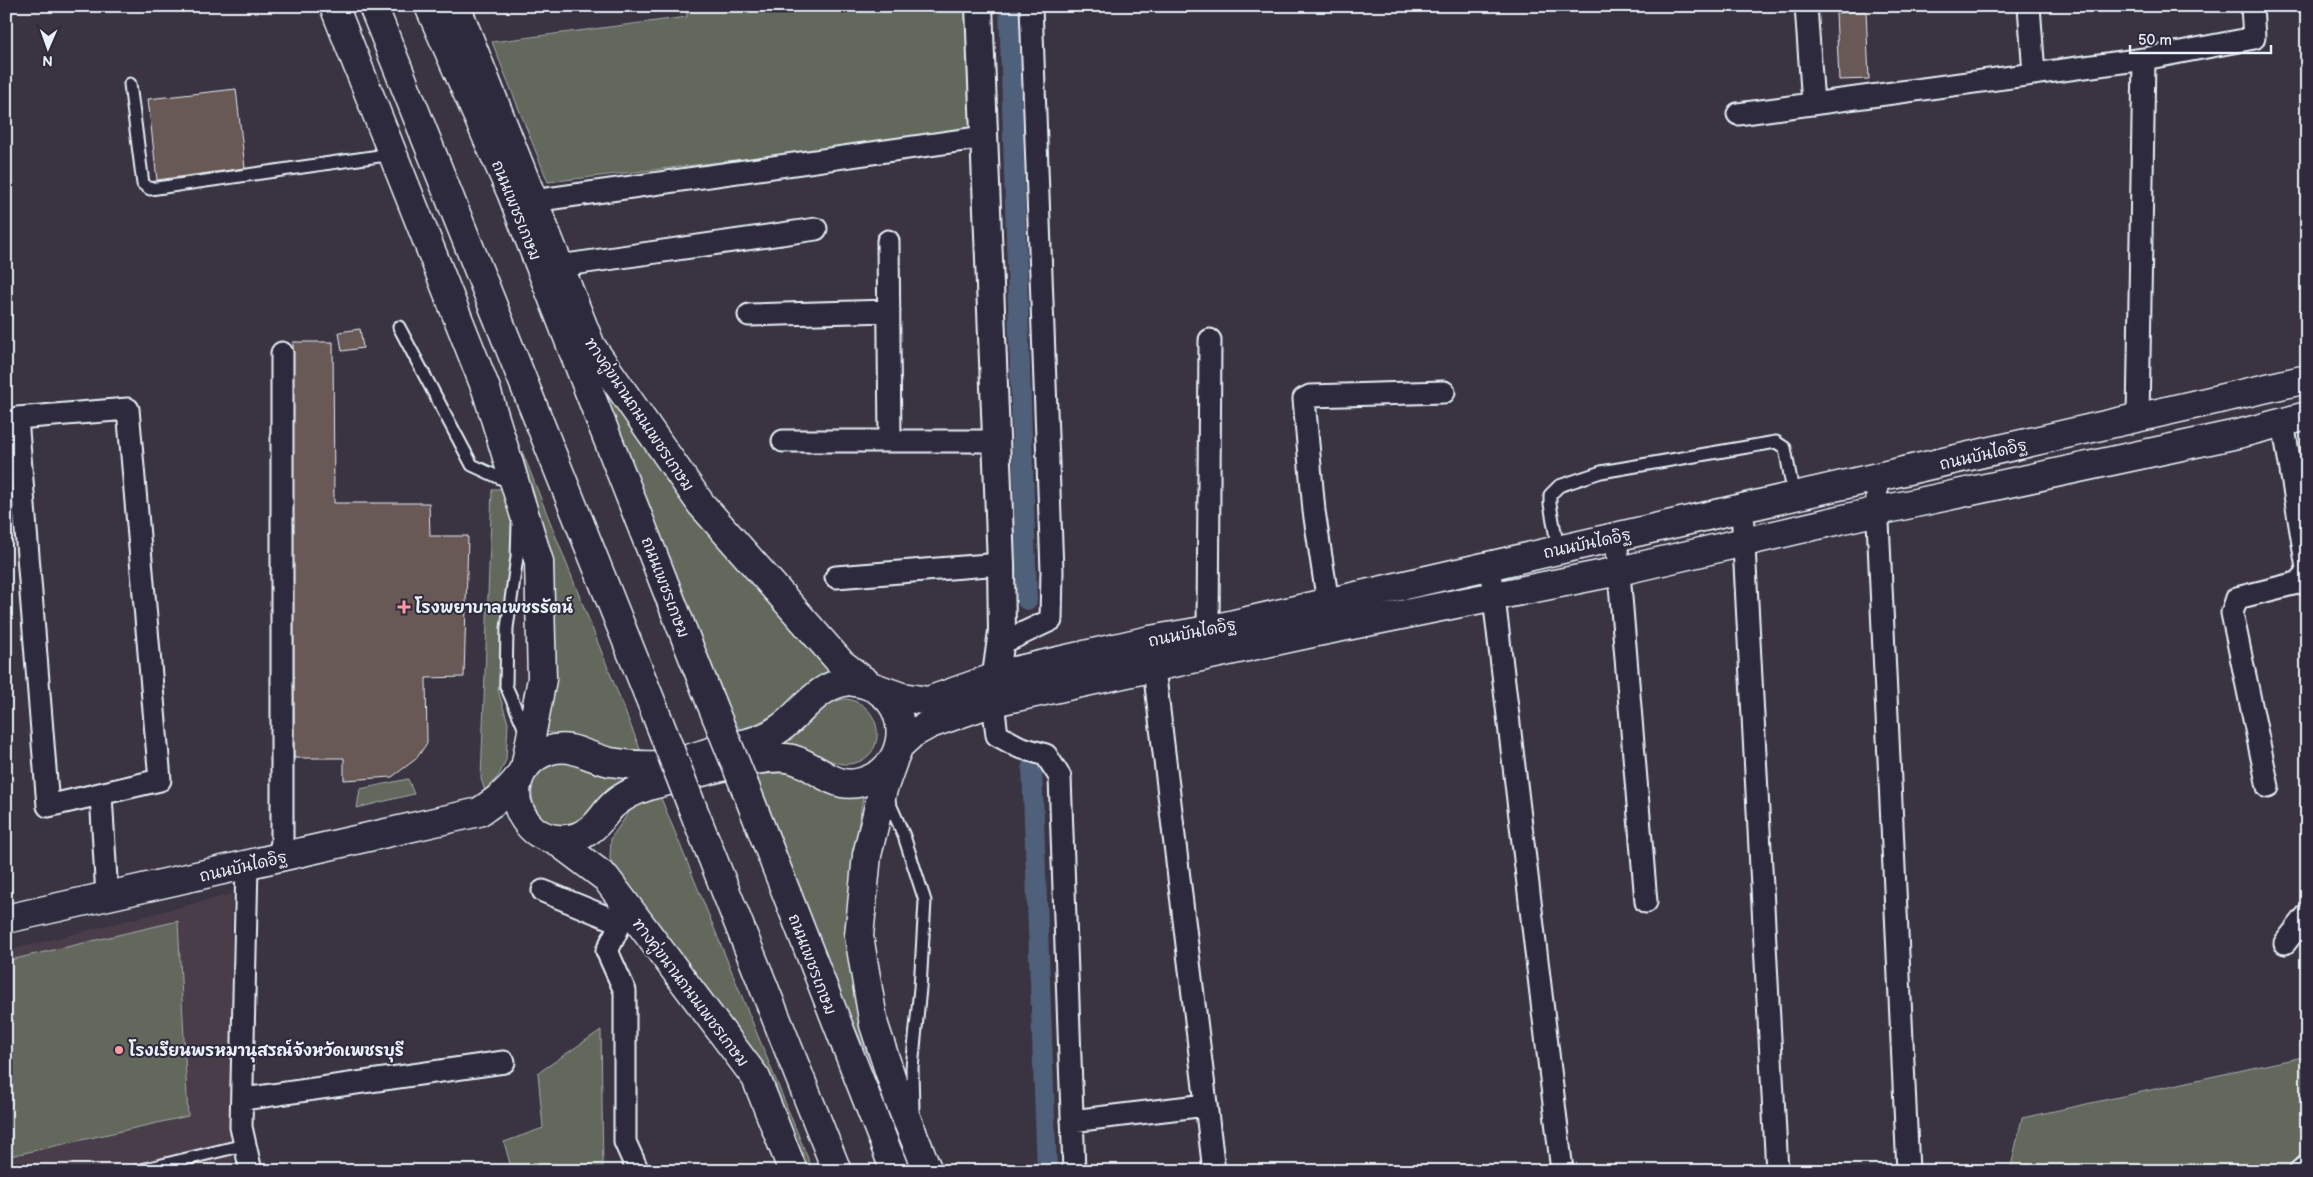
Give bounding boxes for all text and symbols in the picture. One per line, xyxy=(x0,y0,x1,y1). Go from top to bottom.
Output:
north arrow xyxy=(22,22,72,72)
scale bar xyxy=(2130,22,2272,54)
text: 50 m xyxy=(2138,31,2172,50)
text: N xyxy=(42,52,53,69)
street label: ถนนเพชรเกษม xyxy=(487,158,544,263)
street label: ทางคู่ขนานถนนเพชรเกษม xyxy=(579,333,700,496)
street label: ถนนบันไดอิฐ xyxy=(1937,433,2029,476)
street label: ถนนบันไดอิฐ xyxy=(1541,523,1633,564)
street label: ถนนเพชรเกษม xyxy=(637,534,693,641)
place label: โรงพยาบาลเพชรรัตน์ xyxy=(414,596,573,618)
marker: โรงพยาบาลเพชรรัตน์ xyxy=(397,600,411,614)
street label: ถนนบันไดอิฐ xyxy=(1146,613,1238,652)
street label: ถนนบันไดอิฐ xyxy=(197,845,289,888)
street label: ถนนเพชรเกษม xyxy=(784,911,840,1018)
street label: ทางคู่ขนานถนนเพชรเกษม xyxy=(626,913,754,1072)
place label: โรงเรียนพรหมานุสรณ์จังหวัดเพชรบุรี xyxy=(128,1039,404,1063)
marker: โรงเรียนพรหมานุสรณ์จังหวัดเพชรบุรี xyxy=(113,1044,125,1056)

